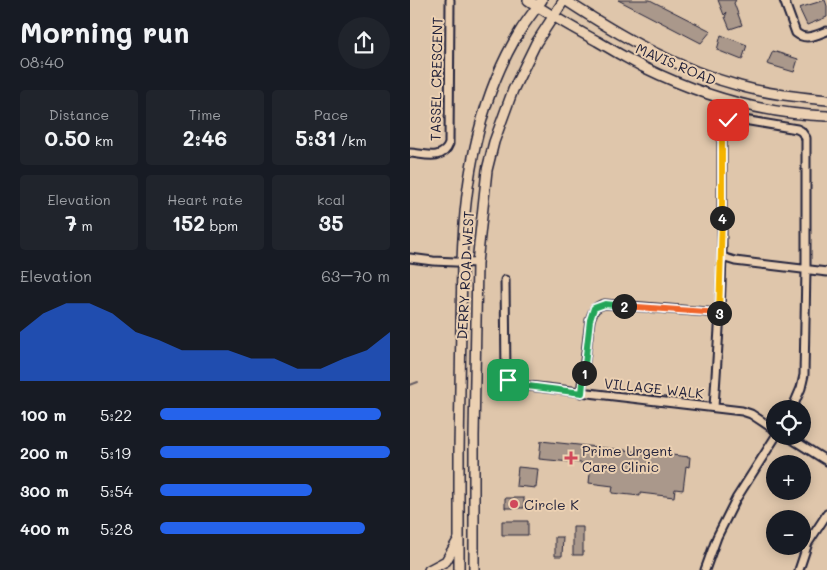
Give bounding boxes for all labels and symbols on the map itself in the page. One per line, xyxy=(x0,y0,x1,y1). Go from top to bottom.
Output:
street label: TASSEL CRESCENT xyxy=(425,17,447,141)
street label: MAVIS ROAD xyxy=(633,39,719,89)
pin xyxy=(707,99,749,141)
pin: 4 xyxy=(710,206,734,230)
street label: DERRY ROAD WEST xyxy=(452,210,478,340)
pin: 2 xyxy=(612,294,636,318)
pin: 3 xyxy=(706,300,732,326)
pin xyxy=(487,359,529,401)
pin: 1 xyxy=(572,360,596,386)
street label: VILLAGE WALK xyxy=(603,373,705,403)
place label: Prime Urgent Care Clinic xyxy=(582,441,673,476)
marker: Prime Urgent Care Clinic xyxy=(564,451,578,465)
place label: Circle K xyxy=(524,495,579,514)
marker: Circle K xyxy=(508,498,520,510)

